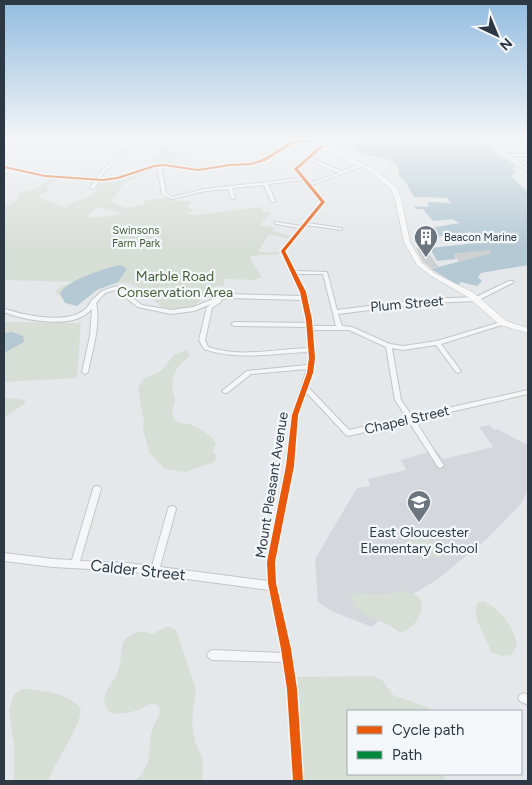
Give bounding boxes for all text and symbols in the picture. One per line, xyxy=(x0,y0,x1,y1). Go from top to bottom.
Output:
north arrow xyxy=(472,10,522,60)
text: N xyxy=(496,34,515,54)
park label: Swinsons Farm Park xyxy=(112,224,161,250)
building icon: Beacon Marine xyxy=(413,224,439,258)
place label: Beacon Marine xyxy=(444,231,517,244)
park label: Marble Road Conservation Area xyxy=(117,268,233,301)
street label: Plum Street xyxy=(370,292,444,316)
street label: Chapel Street xyxy=(363,402,451,438)
street label: Mount Pleasant Avenue xyxy=(252,410,292,559)
school or university icon: East Gloucester Elementary School xyxy=(406,489,432,523)
place label: East Gloucester Elementary School xyxy=(360,524,478,557)
street label: Calder Street xyxy=(90,556,186,584)
legend xyxy=(347,710,522,775)
text: Cycle path xyxy=(392,721,464,739)
text: Path xyxy=(392,746,422,764)

